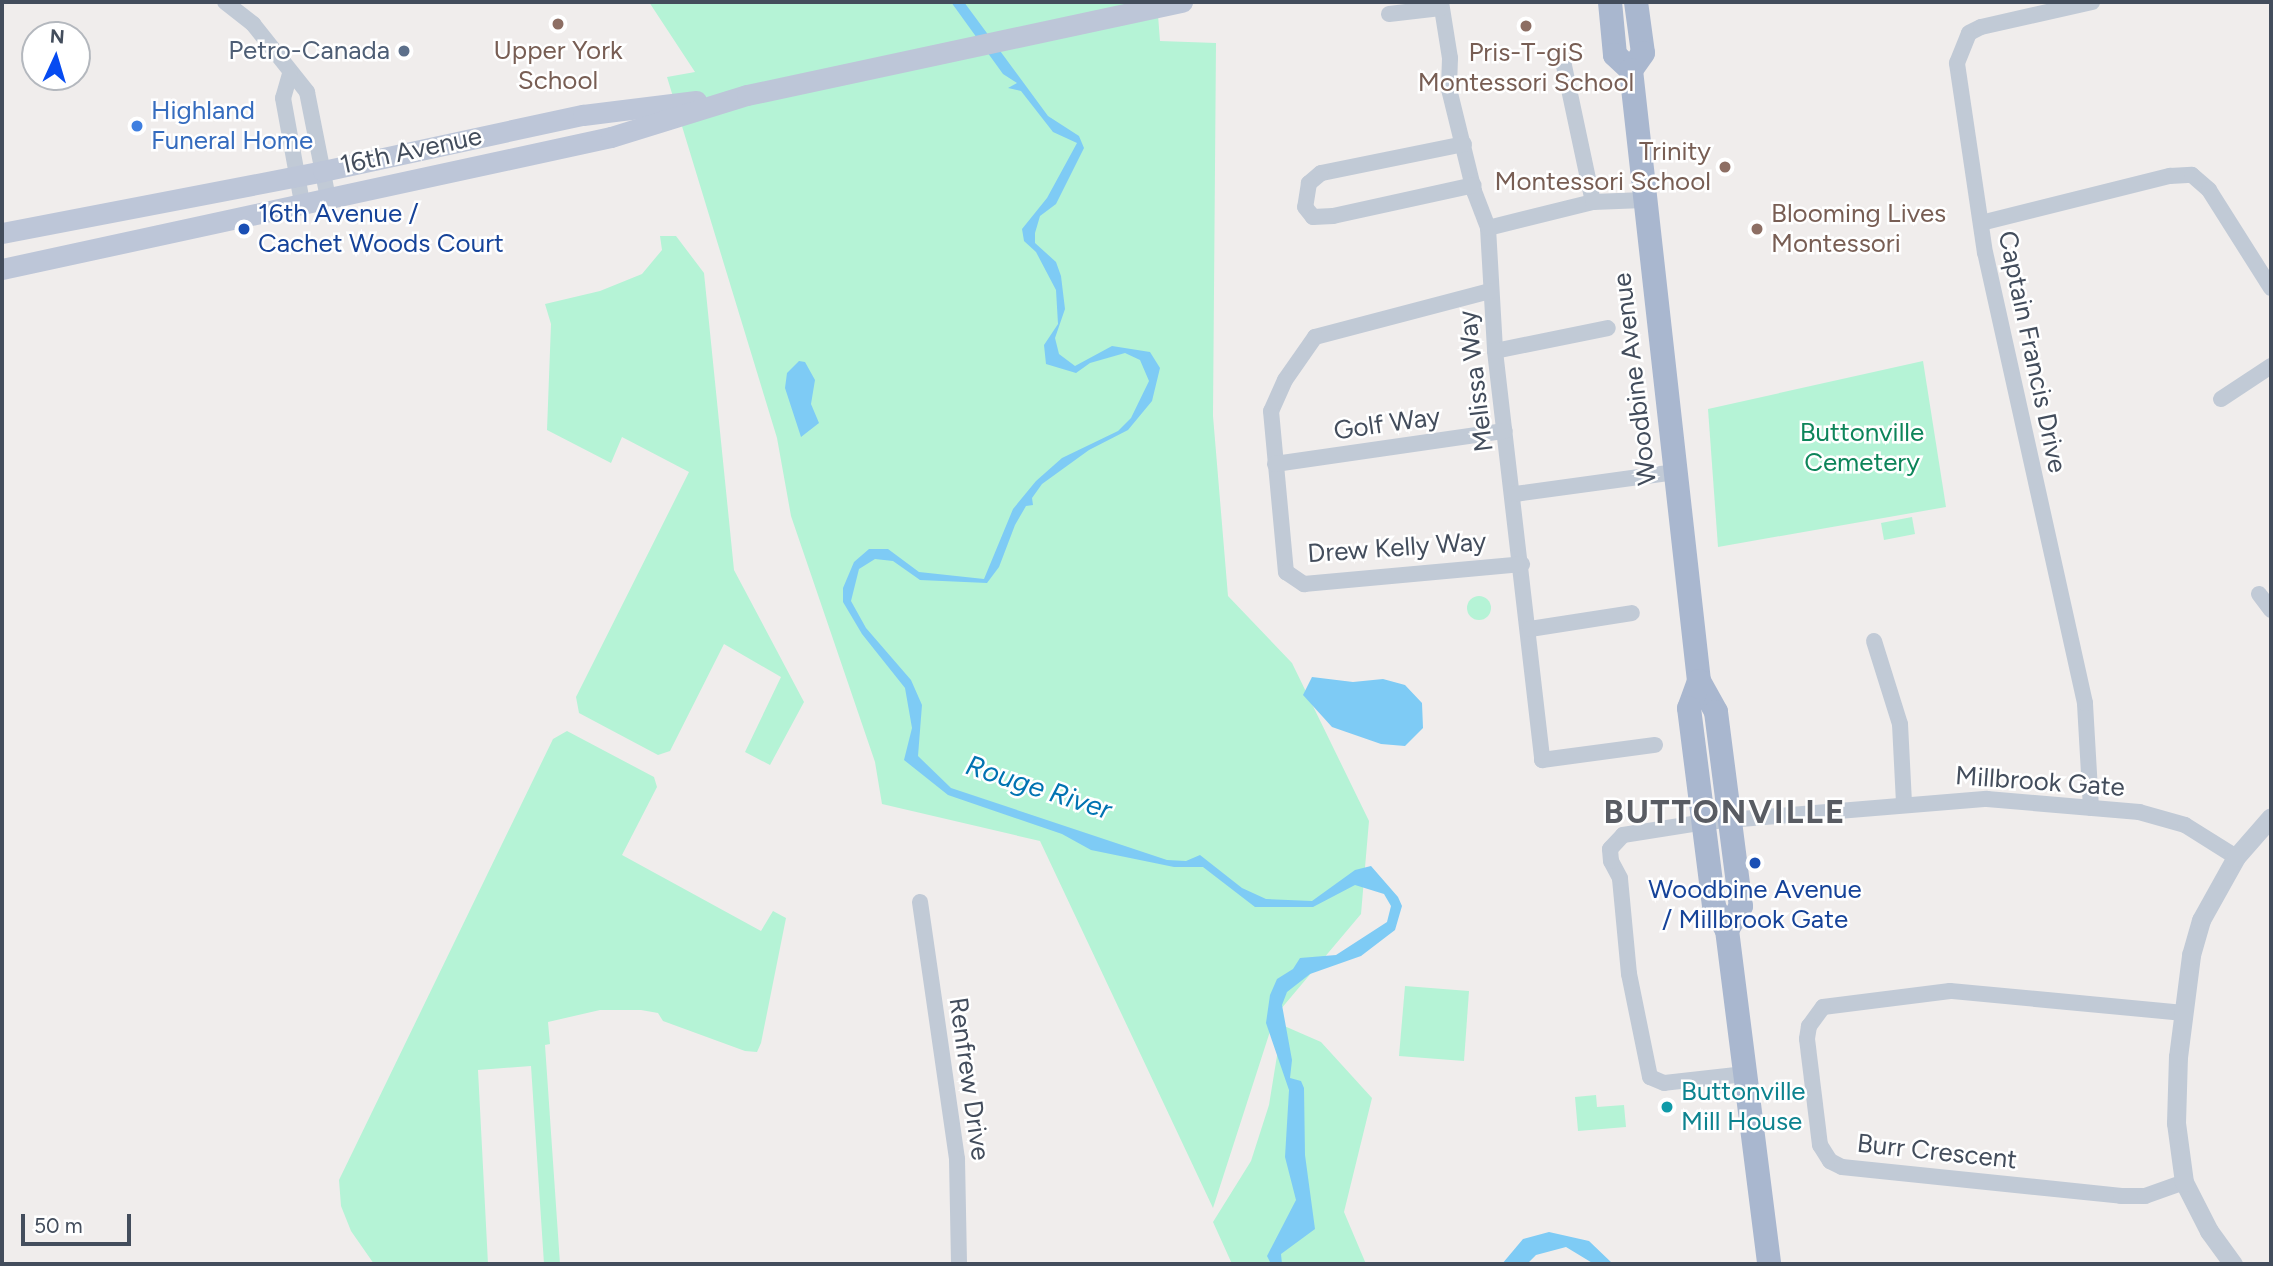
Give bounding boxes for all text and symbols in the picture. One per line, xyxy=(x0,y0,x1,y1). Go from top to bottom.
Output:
marker: Upper York School xyxy=(550,16,566,32)
marker: Pris-T-giS Montessori School xyxy=(1518,18,1534,34)
north arrow xyxy=(21,21,91,91)
text: N xyxy=(49,25,65,49)
place label: Petro-Canada xyxy=(228,35,390,67)
place label: Upper York School xyxy=(493,35,623,96)
place label: Pris-T-giS Montessori School xyxy=(1418,37,1634,98)
marker: Petro-Canada xyxy=(396,43,412,59)
place label: Highland Funeral Home xyxy=(151,95,313,156)
marker: Highland Funeral Home xyxy=(129,118,145,134)
street label: 16th Avenue xyxy=(337,121,485,181)
place label: Trinity Montessori School xyxy=(1494,136,1711,198)
marker: Trinity Montessori School xyxy=(1717,159,1733,175)
place label: 16th Avenue / Cachet Woods Court xyxy=(258,198,504,260)
place label: Blooming Lives Montessori xyxy=(1771,198,1946,260)
marker: 16th Avenue / Cachet Woods Court xyxy=(236,221,252,237)
marker: Blooming Lives Montessori xyxy=(1749,221,1765,237)
street label: Captain Francis Drive xyxy=(1991,228,2073,476)
street label: Woodbine Avenue xyxy=(1606,271,1664,487)
street label: Melissa Way xyxy=(1452,308,1500,454)
street label: Golf Way xyxy=(1332,401,1442,447)
park label: Buttonville Cemetery xyxy=(1800,417,1924,478)
street label: Drew Kelly Way xyxy=(1306,526,1488,570)
water label: Rouge River xyxy=(962,748,1116,826)
street label: Millbrook Gate xyxy=(1954,761,2126,803)
district label: BUTTONVILLE xyxy=(1605,792,1845,832)
marker: Woodbine Avenue / Millbrook Gate xyxy=(1747,855,1763,871)
place label: Woodbine Avenue / Millbrook Gate xyxy=(1648,874,1862,936)
street label: Renfrew Drive xyxy=(942,996,996,1162)
place label: Buttonville Mill House xyxy=(1681,1076,1806,1138)
marker: Buttonville Mill House xyxy=(1659,1099,1675,1115)
street label: Burr Crescent xyxy=(1855,1128,2019,1176)
scale bar xyxy=(24,1200,135,1244)
text: 50 m xyxy=(34,1213,83,1238)

